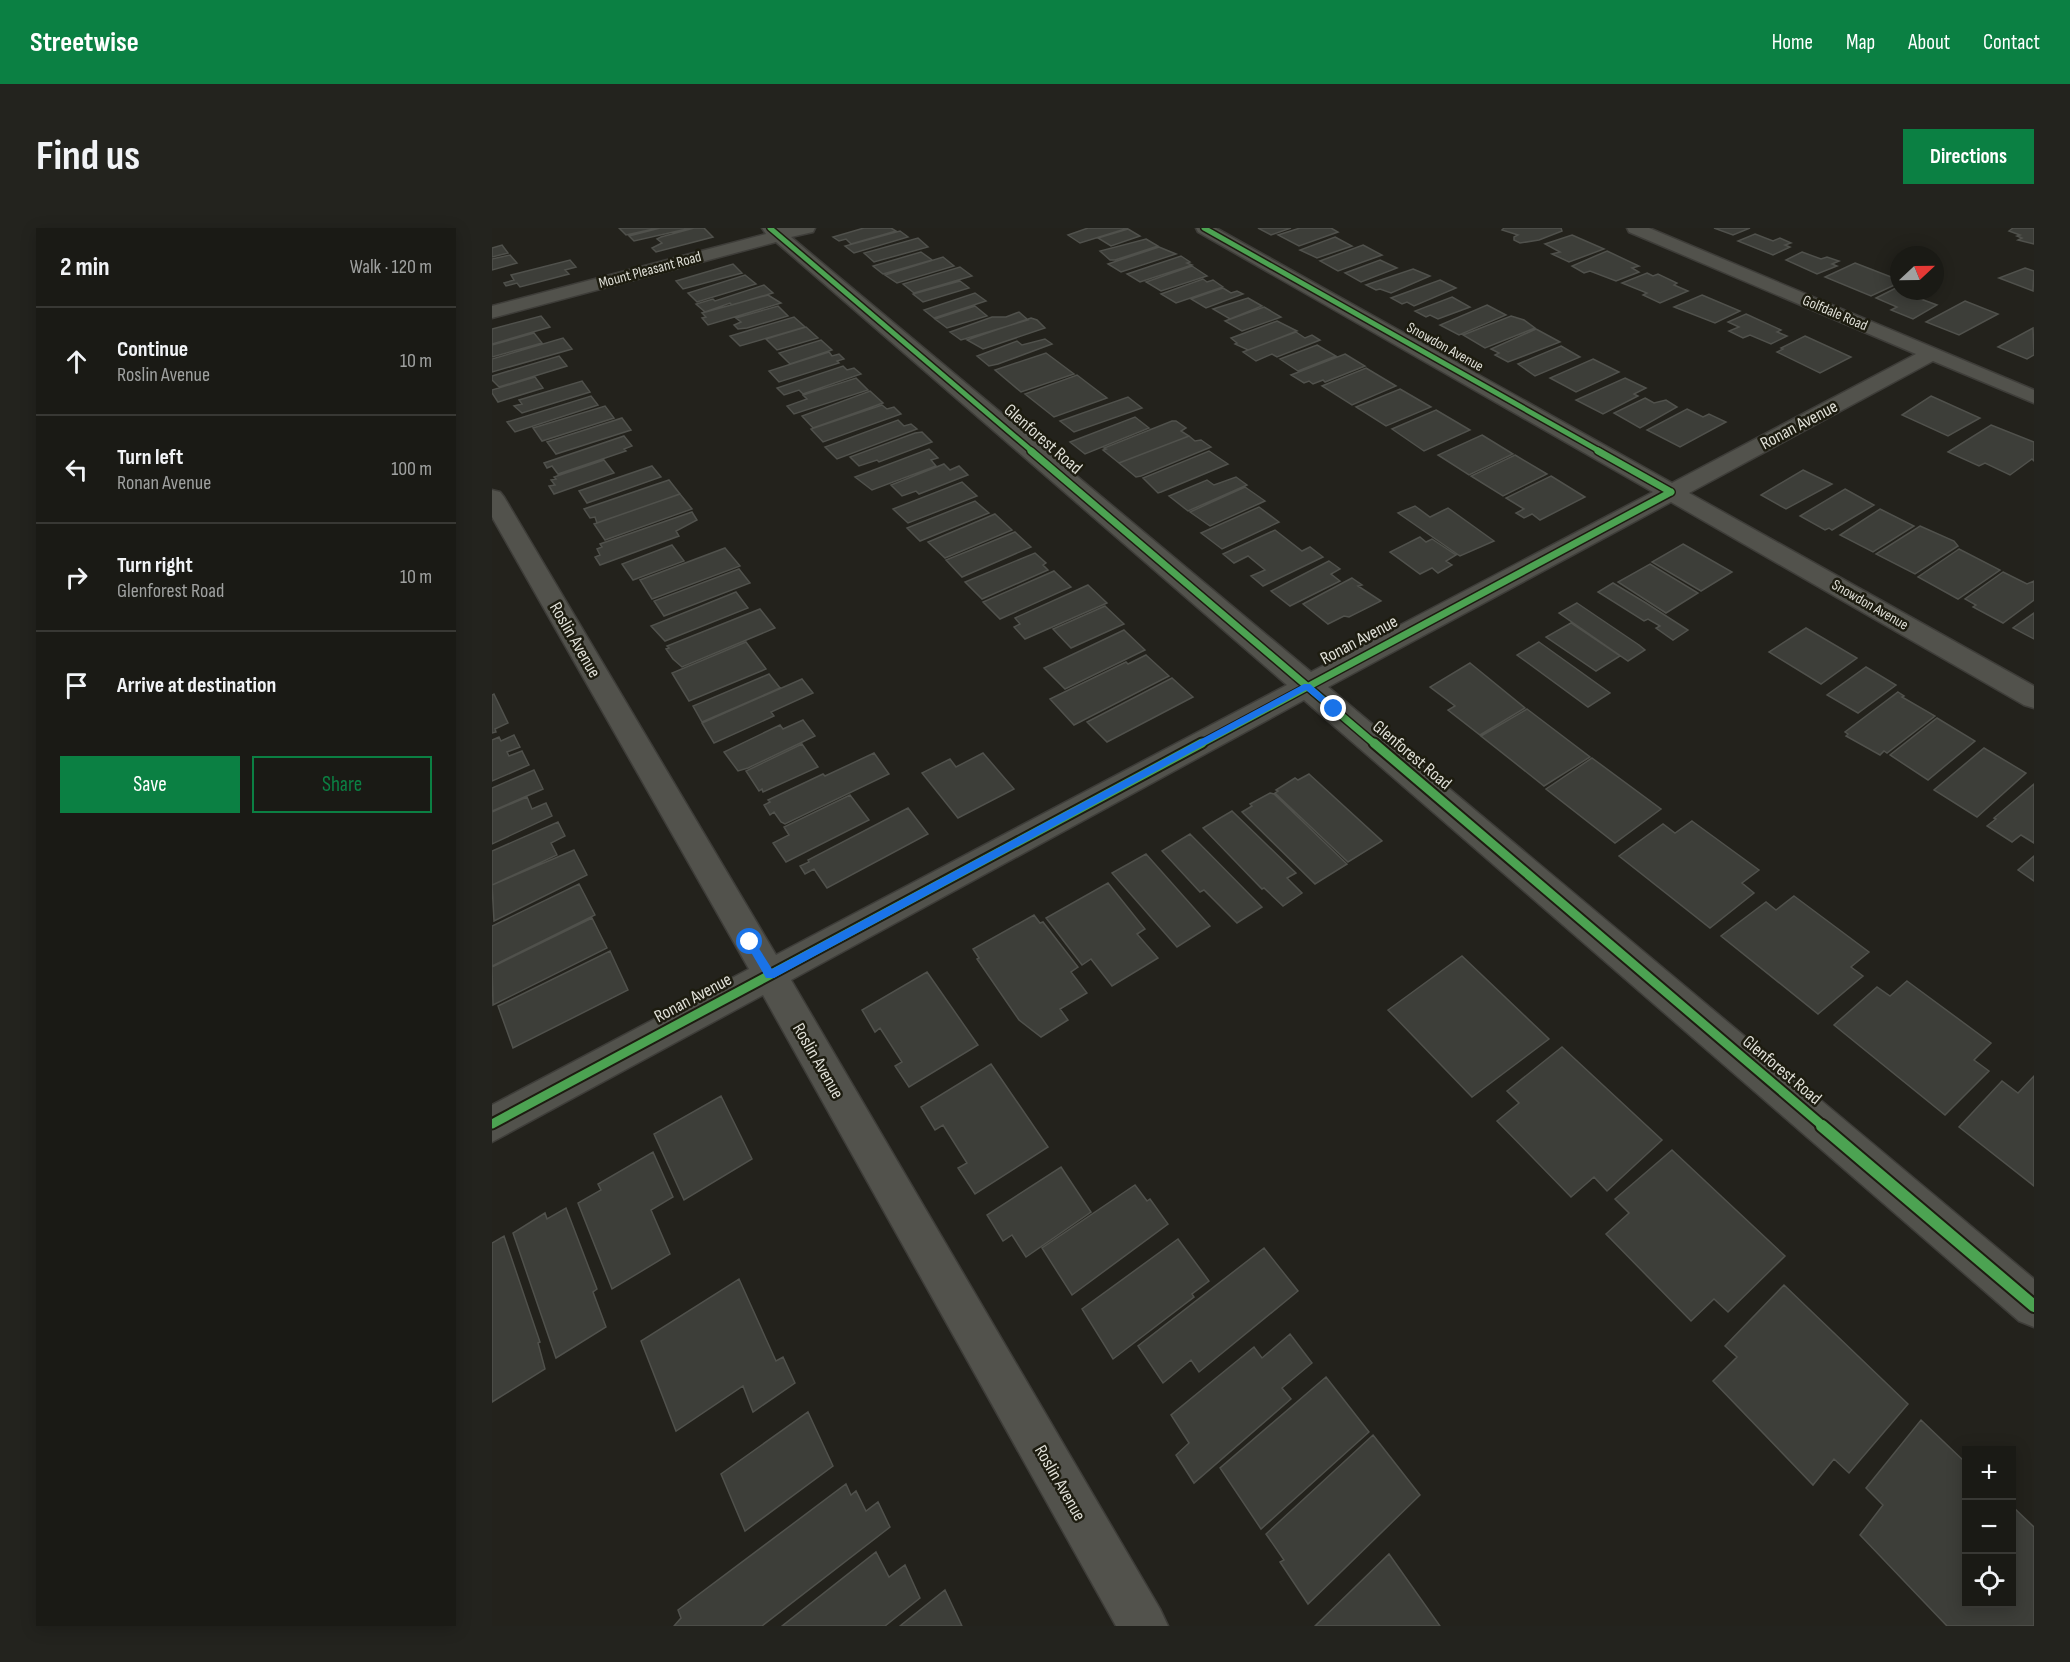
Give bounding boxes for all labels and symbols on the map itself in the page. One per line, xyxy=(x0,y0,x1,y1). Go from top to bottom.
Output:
north arrow xyxy=(1890,246,1944,300)
street label: Mount Pleasant Road xyxy=(597,247,703,293)
street label: Golfdale Road xyxy=(1800,291,1870,335)
street label: Snowdon Avenue xyxy=(1403,318,1487,376)
street label: Ronan Avenue xyxy=(1757,396,1841,454)
street label: Glenforest Road xyxy=(1000,399,1086,479)
street label: Snowdon Avenue xyxy=(1828,575,1912,635)
street label: Roslin Avenue xyxy=(545,599,605,681)
street label: Ronan Avenue xyxy=(1317,611,1401,669)
route end xyxy=(1320,695,1346,721)
street label: Glenforest Road xyxy=(1368,716,1456,794)
route start xyxy=(736,928,762,954)
street label: Ronan Avenue xyxy=(651,969,735,1027)
street label: Roslin Avenue xyxy=(788,1020,848,1102)
street label: Glenforest Road xyxy=(1738,1031,1826,1109)
street label: Roslin Avenue xyxy=(1030,1442,1090,1524)

